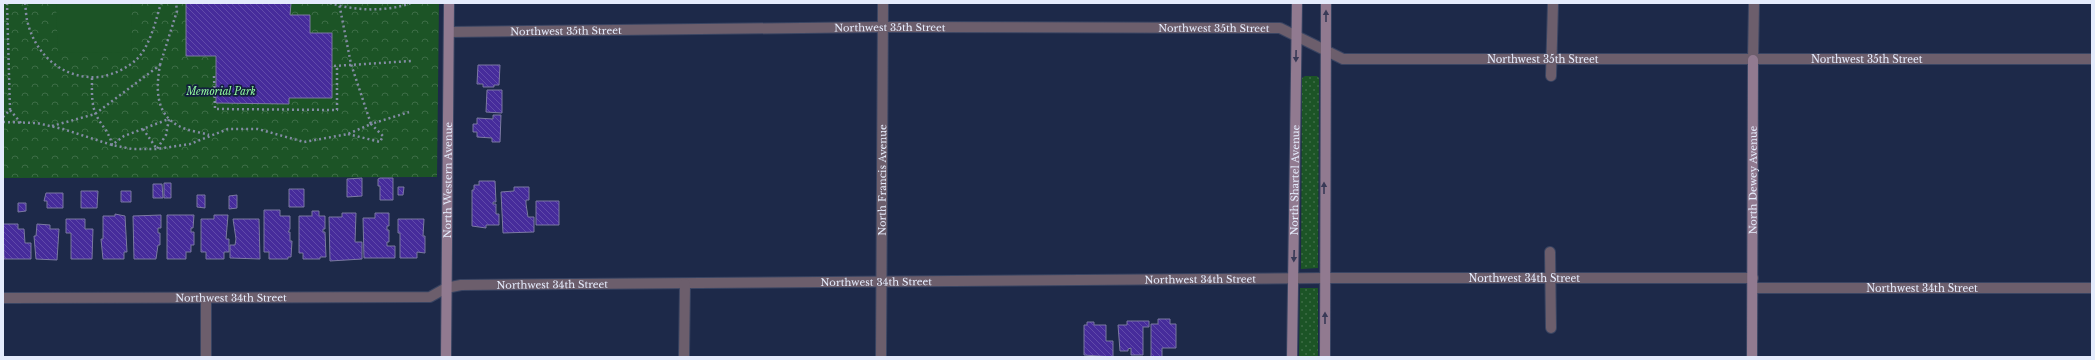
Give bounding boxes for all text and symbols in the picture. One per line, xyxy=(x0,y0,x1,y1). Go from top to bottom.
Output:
one-way arrow xyxy=(1323,9,1329,22)
street label: Northwest 35th Street xyxy=(834,20,946,34)
street label: Northwest 35th Street xyxy=(1158,21,1270,34)
street label: Northwest 35th Street xyxy=(510,24,622,38)
one-way arrow xyxy=(1293,50,1299,63)
street label: Northwest 35th Street xyxy=(1487,53,1599,66)
street label: Northwest 35th Street xyxy=(1811,53,1923,66)
park label: Memorial Park xyxy=(185,85,256,98)
street label: North Western Avenue xyxy=(441,122,454,238)
street label: North Francis Avenue xyxy=(875,124,889,236)
street label: North Shartel Avenue xyxy=(1287,124,1302,235)
street label: North Dewey Avenue xyxy=(1746,125,1759,234)
one-way arrow xyxy=(1321,181,1327,194)
one-way arrow xyxy=(1291,250,1297,263)
street label: Northwest 34th Street xyxy=(1145,272,1256,286)
street label: Northwest 34th Street xyxy=(1469,272,1580,285)
street label: Northwest 34th Street xyxy=(821,275,932,289)
street label: Northwest 34th Street xyxy=(497,277,608,291)
street label: Northwest 34th Street xyxy=(1866,282,1978,295)
street label: Northwest 34th Street xyxy=(175,291,287,304)
one-way arrow xyxy=(1322,311,1328,324)

